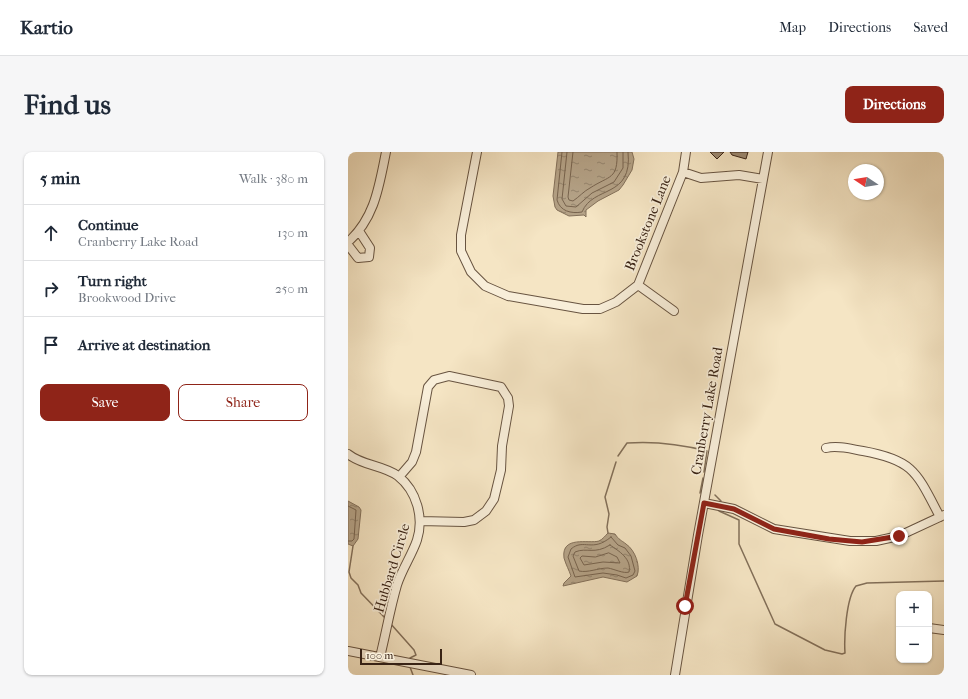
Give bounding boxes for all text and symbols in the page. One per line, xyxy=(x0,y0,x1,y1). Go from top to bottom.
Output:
text: Kartio xyxy=(20,17,73,39)
text: Map xyxy=(779,19,806,36)
text: Directions xyxy=(828,19,891,36)
text: Saved xyxy=(913,19,948,36)
button: Directions xyxy=(845,86,944,123)
text: Find us xyxy=(24,88,111,121)
north arrow xyxy=(848,164,884,200)
text: 5 min xyxy=(40,168,80,188)
text: Walk · 380 m xyxy=(239,171,308,186)
street label: Brookstone Lane xyxy=(621,173,675,273)
text: Continue xyxy=(78,216,138,234)
icon: ahead xyxy=(40,222,62,244)
text: 130 m xyxy=(277,225,308,240)
text: Cranberry Lake Road xyxy=(78,234,198,249)
text: Turn right xyxy=(78,272,147,290)
icon: right xyxy=(40,278,62,300)
text: 250 m xyxy=(275,281,308,296)
text: Brookwood Drive xyxy=(78,290,176,305)
icon: arrive xyxy=(40,334,62,356)
text: Arrive at destination xyxy=(78,336,210,354)
street label: Cranberry Lake Road xyxy=(687,345,727,476)
button: Save xyxy=(40,384,170,421)
button: Share xyxy=(178,384,308,421)
street label: Hubbard Circle xyxy=(370,521,414,615)
route end xyxy=(890,527,908,545)
map controls xyxy=(896,591,932,663)
button: + xyxy=(896,591,932,627)
route start xyxy=(676,597,694,615)
button: − xyxy=(896,627,932,663)
scale bar xyxy=(360,647,442,666)
text: 100 m xyxy=(366,649,394,662)

